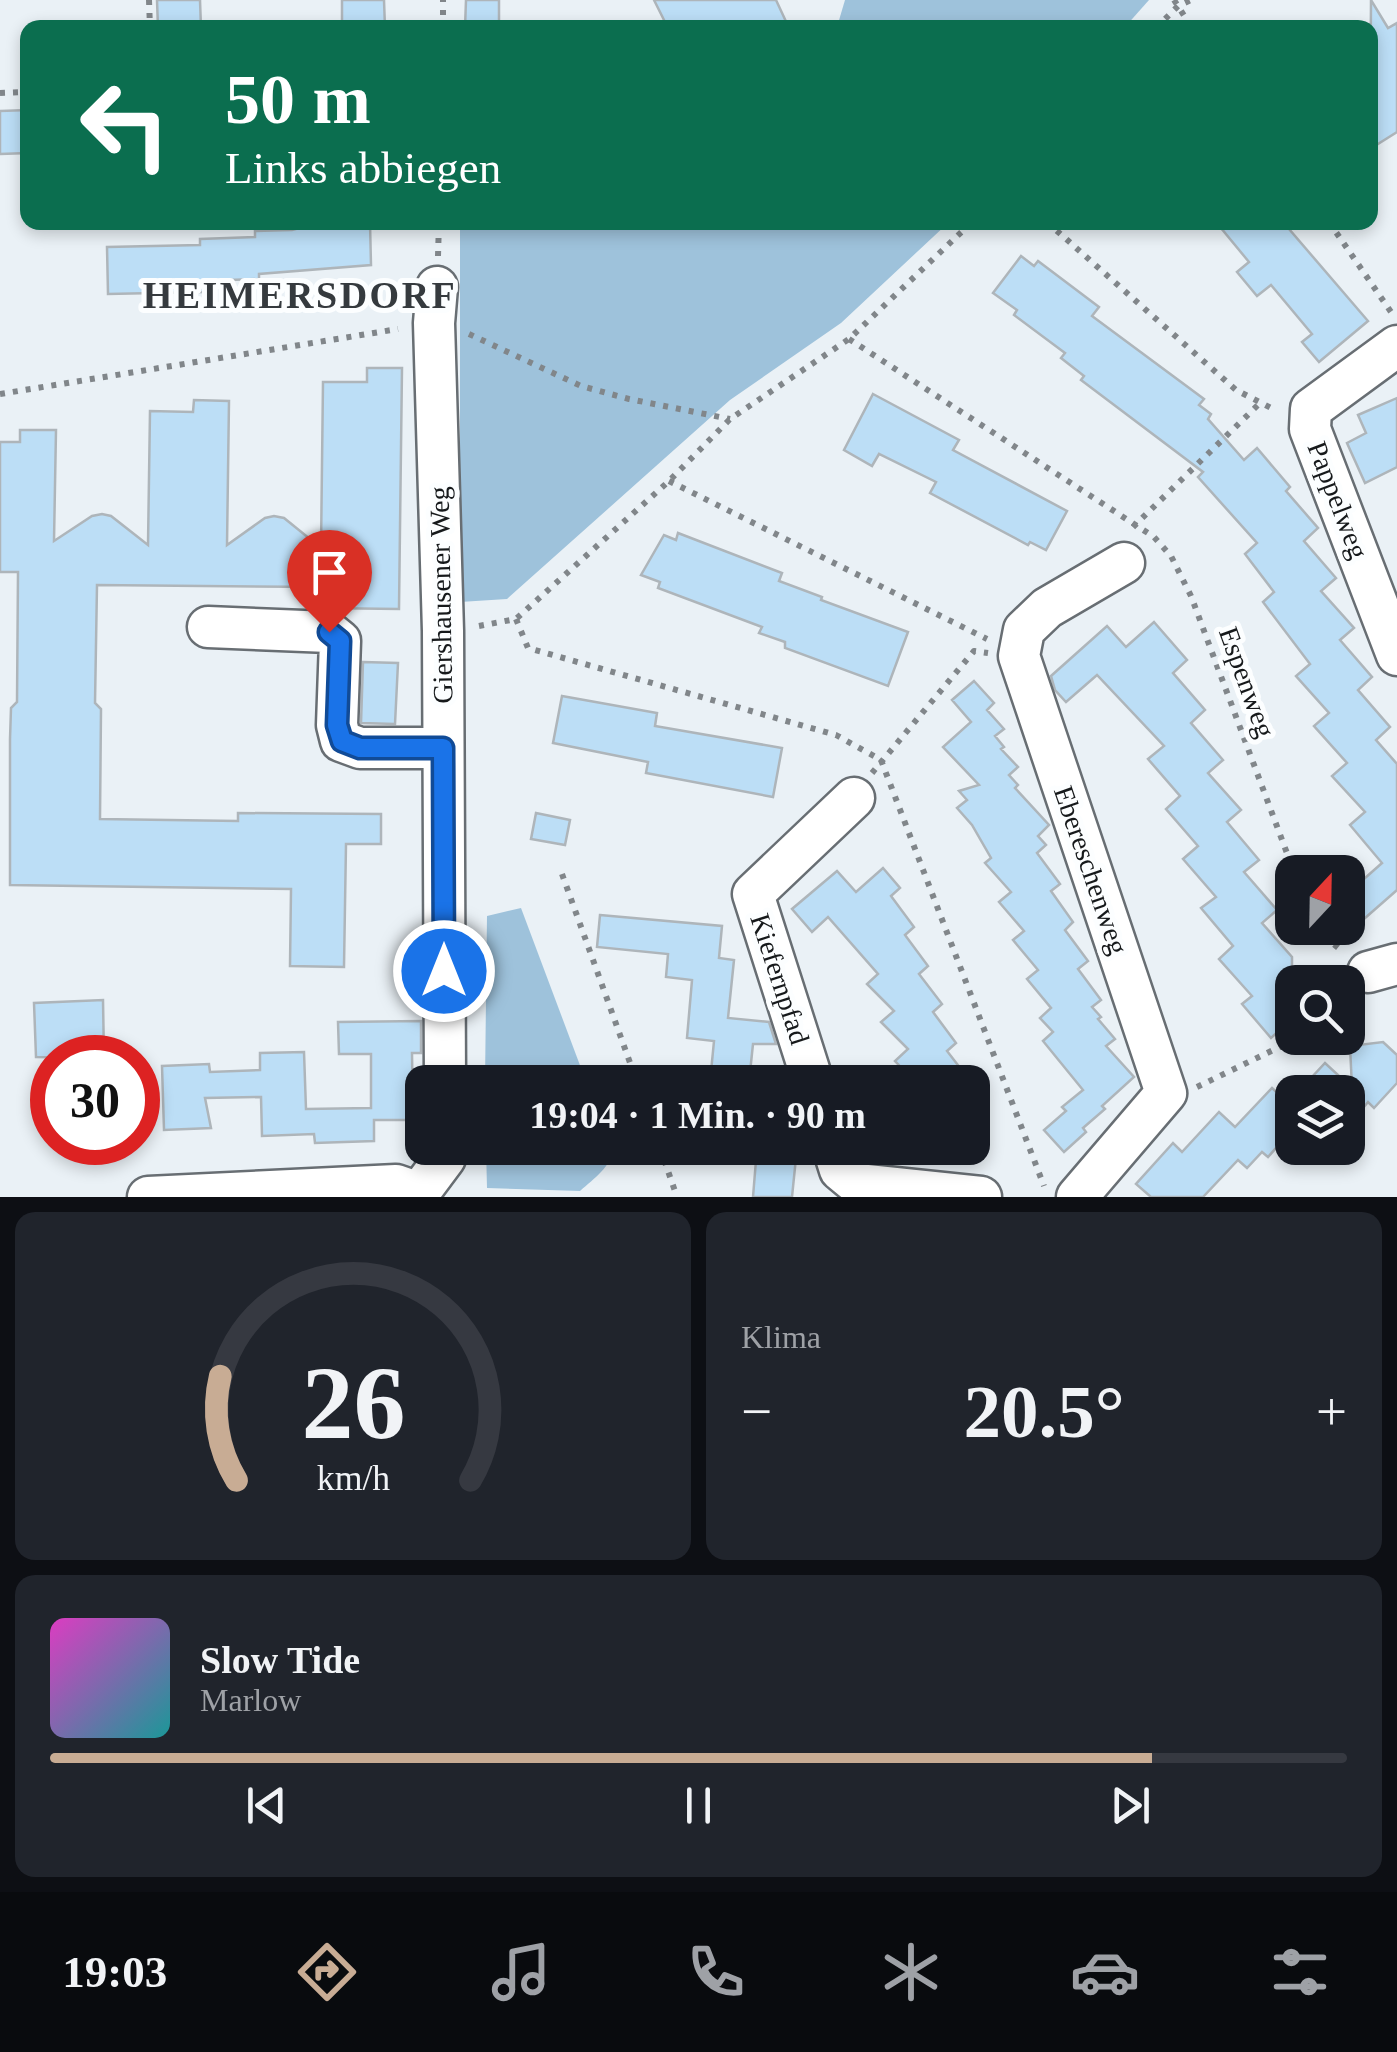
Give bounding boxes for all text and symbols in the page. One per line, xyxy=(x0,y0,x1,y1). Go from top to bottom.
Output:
icon: left xyxy=(60,60,190,190)
text: 50 m xyxy=(225,61,371,138)
text: Links abbiegen xyxy=(225,143,501,193)
district label: HEIMERSDORF xyxy=(143,274,457,316)
street label: Pappelweg xyxy=(1302,437,1374,563)
street label: Giershausener Weg xyxy=(424,486,458,704)
pin xyxy=(287,530,372,633)
icon: arrive xyxy=(302,545,357,600)
street label: Espenweg xyxy=(1213,623,1281,741)
street label: Ebereschenweg xyxy=(1048,782,1134,958)
north arrow xyxy=(1275,855,1365,945)
map controls xyxy=(1275,855,1365,1165)
street label: Kiefernpfad xyxy=(744,910,816,1048)
position arrow xyxy=(392,919,496,1023)
button: search xyxy=(1275,965,1365,1055)
speed limit sign: 30 xyxy=(30,1035,160,1165)
button: layers xyxy=(1275,1075,1365,1165)
text: 19:04 · 1 Min. · 90 m xyxy=(529,1094,866,1136)
text: Klima xyxy=(741,1319,821,1355)
text: 26 xyxy=(301,1345,405,1460)
text: 20.5° xyxy=(963,1370,1125,1453)
text: − xyxy=(741,1381,772,1442)
text: + xyxy=(1316,1381,1347,1442)
text: km/h xyxy=(316,1458,390,1498)
text: Slow Tide xyxy=(200,1639,360,1681)
text: Marlow xyxy=(200,1682,301,1718)
icon: previous xyxy=(239,1778,294,1833)
icon: pause xyxy=(671,1778,726,1833)
icon: next xyxy=(1103,1778,1158,1833)
icon: directions xyxy=(292,1937,362,2007)
icon: music xyxy=(486,1937,556,2007)
icon: phone xyxy=(681,1937,751,2007)
icon: climate xyxy=(876,1937,946,2007)
icon: car xyxy=(1070,1937,1140,2007)
icon: filters xyxy=(1265,1937,1335,2007)
text: 19:03 xyxy=(62,1947,167,1997)

